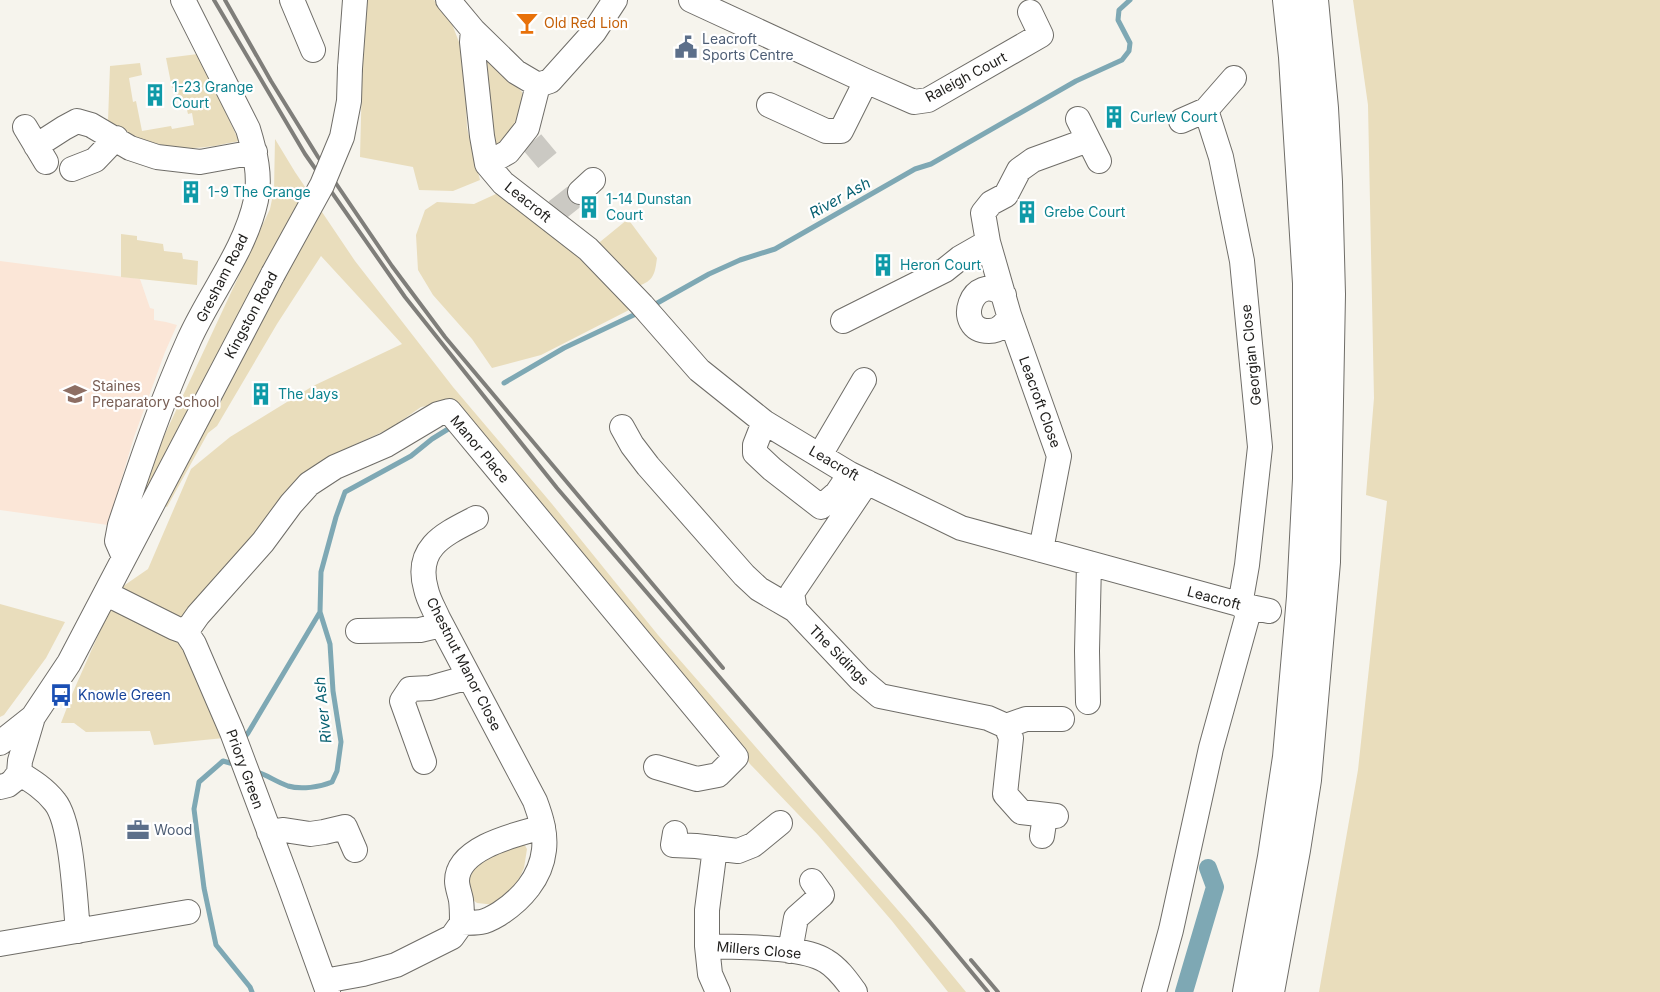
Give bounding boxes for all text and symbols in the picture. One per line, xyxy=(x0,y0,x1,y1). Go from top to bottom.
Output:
bar icon: Old Red Lion xyxy=(514,10,540,36)
place label: Old Red Lion xyxy=(544,14,628,31)
place label: Leacroft Sports Centre xyxy=(702,30,794,63)
public building icon: Leacroft Sports Centre xyxy=(673,34,699,60)
street label: Raleigh Court xyxy=(922,48,1010,105)
place label: 1-23 Grange Court xyxy=(172,78,253,111)
building icon: 1-23 Grange Court xyxy=(142,82,168,108)
building icon: Curlew Court xyxy=(1101,104,1127,130)
place label: Curlew Court xyxy=(1130,108,1218,125)
water label: River Ash xyxy=(806,173,874,222)
street label: Leacroft xyxy=(502,178,555,226)
building icon: 1-9 The Grange xyxy=(178,179,204,205)
place label: 1-9 The Grange xyxy=(208,183,311,200)
place label: 1-14 Dunstan Court xyxy=(606,190,692,223)
building icon: 1-14 Dunstan Court xyxy=(576,194,602,220)
building icon: Grebe Court xyxy=(1014,199,1040,225)
place label: Grebe Court xyxy=(1044,203,1126,220)
street label: Gresham Road xyxy=(192,231,251,325)
building icon: Heron Court xyxy=(870,252,896,278)
place label: Heron Court xyxy=(900,256,982,273)
street label: Kingston Road xyxy=(220,268,281,361)
street label: Georgian Close xyxy=(1237,304,1264,406)
street label: Leacroft Close xyxy=(1016,354,1065,450)
place label: Staines Preparatory School xyxy=(92,377,219,410)
school or university icon: Staines Preparatory School xyxy=(62,381,88,407)
building icon: The Jays xyxy=(248,381,274,407)
place label: The Jays xyxy=(278,385,338,402)
street label: Manor Place xyxy=(447,412,513,486)
street label: Leacroft xyxy=(806,442,863,484)
street label: Leacroft xyxy=(1185,582,1243,613)
street label: Chestnut Manor Close xyxy=(423,594,506,733)
street label: The Sidings xyxy=(806,621,873,688)
water label: River Ash xyxy=(310,676,335,744)
bus stop icon: Knowle Green xyxy=(48,682,74,708)
place label: Knowle Green xyxy=(78,686,171,703)
street label: Priory Green xyxy=(223,727,268,811)
office icon: Wood xyxy=(125,817,151,843)
place label: Wood xyxy=(154,821,192,838)
street label: Millers Close xyxy=(716,937,802,962)

